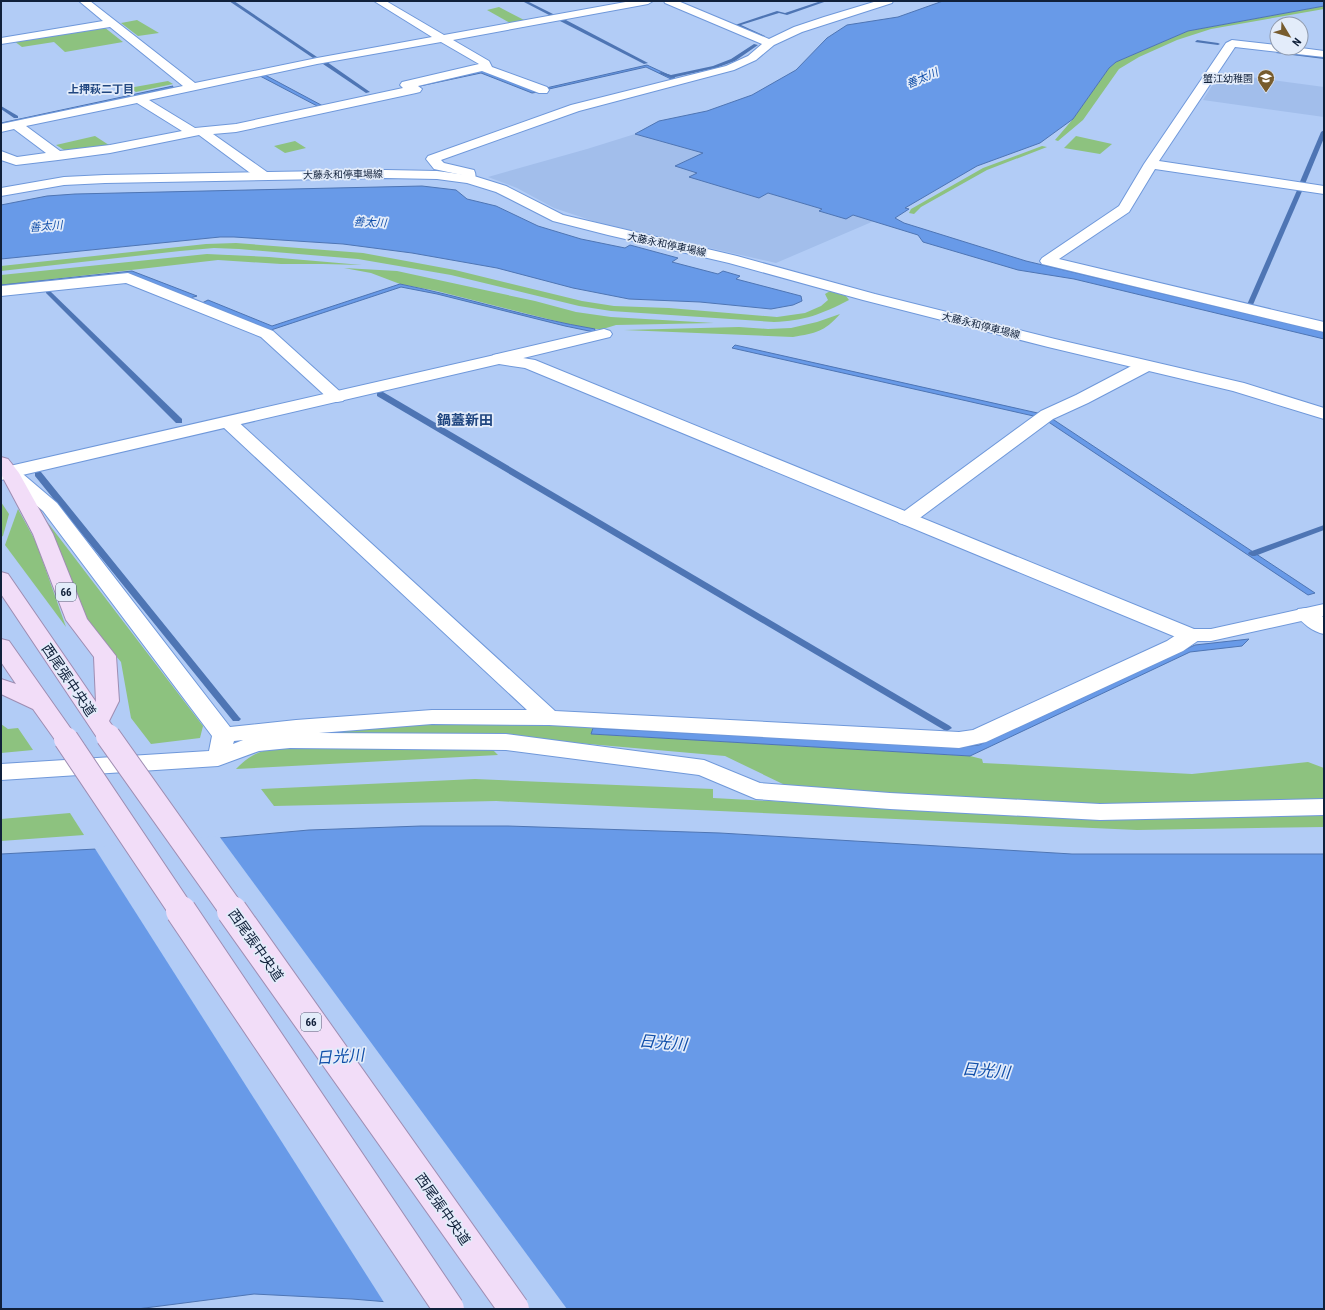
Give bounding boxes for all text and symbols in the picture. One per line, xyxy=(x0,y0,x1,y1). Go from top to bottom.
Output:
north arrow xyxy=(1269,16,1309,56)
text: N xyxy=(1289,35,1304,49)
water label: 善太川 xyxy=(904,65,941,91)
school or university icon: 蟹江幼稚園 xyxy=(1256,68,1276,93)
place label: 蟹江幼稚園 xyxy=(1203,73,1253,84)
district label: 上押萩二丁目 xyxy=(68,83,134,96)
street label: 大藤永和停車場線 xyxy=(303,168,383,181)
water label: 善太川 xyxy=(353,215,388,230)
water label: 善太川 xyxy=(29,219,64,234)
street label: 大藤永和停車場線 xyxy=(627,231,707,258)
street label: 大藤永和停車場線 xyxy=(941,310,1021,340)
district label: 鍋蓋新田 xyxy=(437,412,493,428)
road number: 66 xyxy=(56,583,76,601)
street label: 西尾張中央道 xyxy=(39,641,99,719)
street label: 西尾張中央道 xyxy=(225,906,287,984)
road number: 66 xyxy=(301,1013,321,1031)
water label: 日光川 xyxy=(638,1031,690,1054)
water label: 日光川 xyxy=(315,1045,367,1068)
water label: 日光川 xyxy=(961,1059,1013,1082)
street label: 西尾張中央道 xyxy=(412,1170,474,1248)

